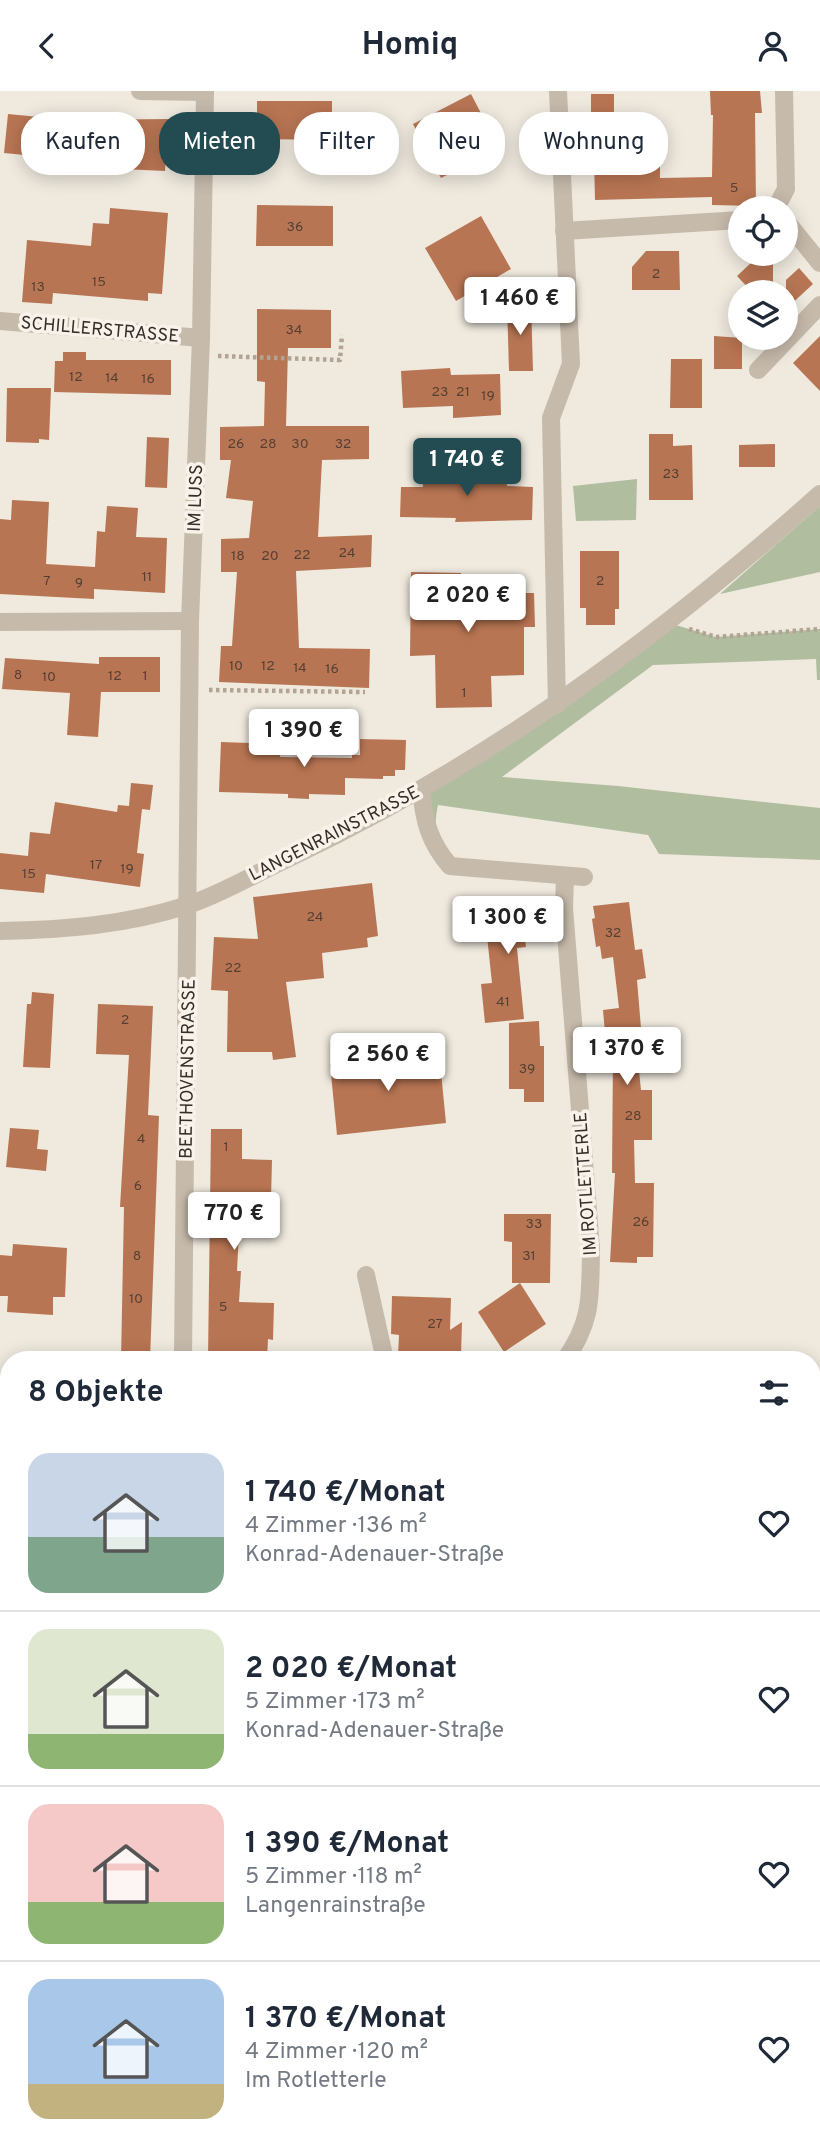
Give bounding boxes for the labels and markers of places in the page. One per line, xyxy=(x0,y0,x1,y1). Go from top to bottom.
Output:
pin: 1 460 € xyxy=(455,278,585,337)
pin: 1 740 € xyxy=(402,439,532,498)
pin: 2 020 € xyxy=(403,575,533,634)
pin: 1 390 € xyxy=(239,709,369,769)
pin: 1 300 € xyxy=(443,897,573,956)
pin: 1 370 € xyxy=(562,1027,692,1087)
pin: 2 560 € xyxy=(323,1033,453,1093)
pin: 770 € xyxy=(185,1193,283,1252)

